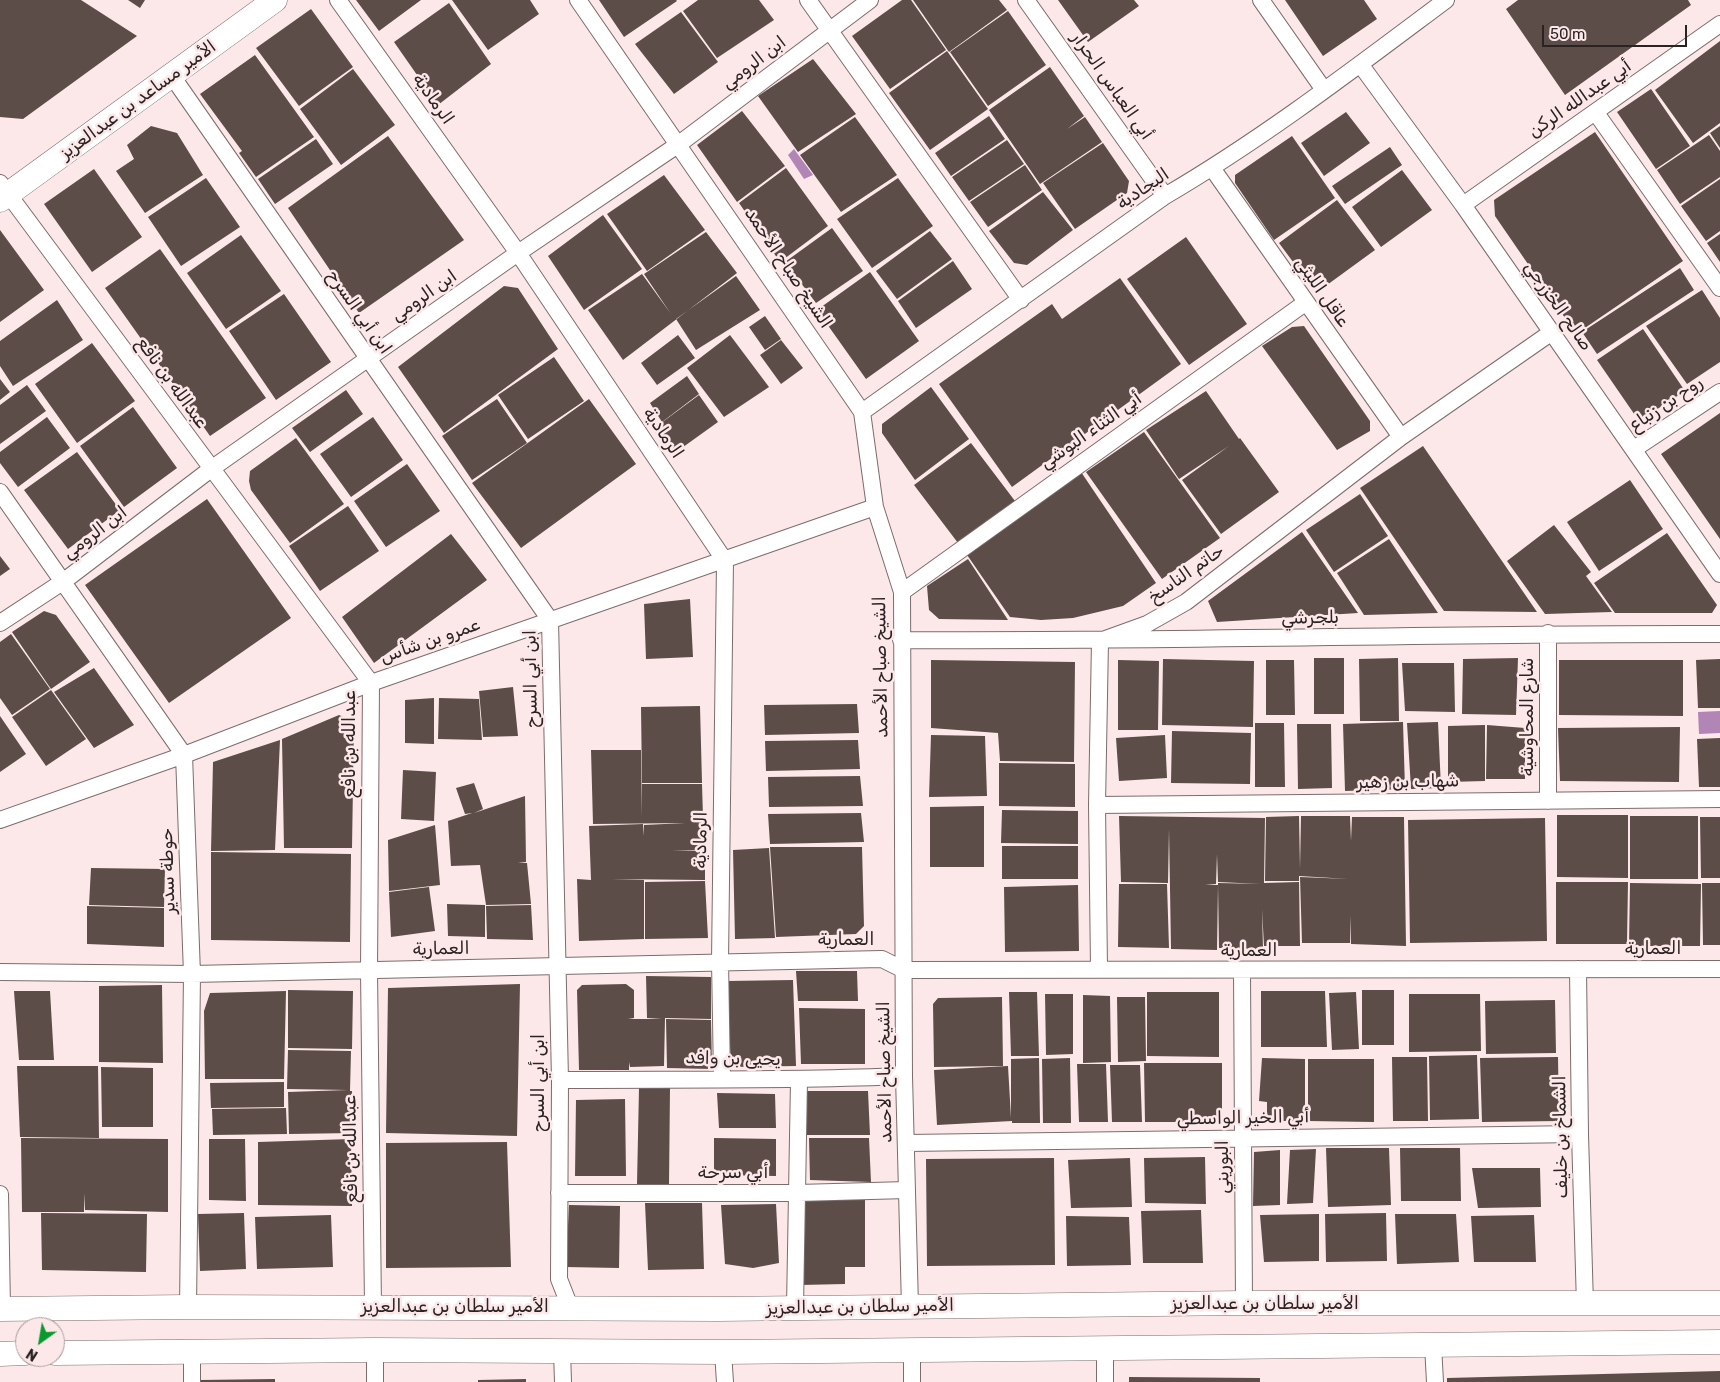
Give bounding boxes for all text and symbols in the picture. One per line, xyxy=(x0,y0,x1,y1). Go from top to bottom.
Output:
scale bar xyxy=(1545,15,1690,47)
text: 50 m xyxy=(1550,25,1585,43)
street label: أبي العباس الحرار xyxy=(1067,28,1157,144)
street label: ابن الرومي xyxy=(717,32,791,94)
street label: الأمير مساعد بن عبدالعزيز xyxy=(56,36,220,164)
street label: أبي عبدالله الركن xyxy=(1524,55,1636,143)
street label: الرمادية xyxy=(408,69,458,129)
street label: البجادية xyxy=(1112,164,1174,214)
street label: الشيخ صباح الأحمد xyxy=(739,203,837,333)
street label: عاقل الليثي xyxy=(1290,253,1354,331)
street label: صالح الخزرجي xyxy=(1519,257,1597,355)
street label: ابن أبي السرح xyxy=(322,266,396,358)
street label: ابن الرومي xyxy=(387,266,461,326)
street label: عبدالله بن نافع xyxy=(132,333,212,433)
street label: روح بن زنباع xyxy=(1625,372,1707,436)
street label: أبي الثناء البوشي xyxy=(1036,388,1146,474)
street label: الرمادية xyxy=(638,403,688,463)
street label: ابن الرومي xyxy=(58,502,132,564)
street label: حاتم الناسخ xyxy=(1144,540,1228,608)
street label: الشيخ صباح الأحمد xyxy=(869,596,893,738)
street label: بلجرشي xyxy=(1281,607,1339,629)
street label: عمرو بن شأس xyxy=(377,614,483,668)
street label: ابن أبي السرح xyxy=(519,630,543,728)
street label: شارع المحاوشية xyxy=(1517,658,1539,776)
street label: عبدالله بن نافع xyxy=(339,690,361,798)
street label: شهاب بن زهير xyxy=(1356,770,1460,794)
street label: الرمادية xyxy=(690,811,712,869)
street label: حوطة سدير xyxy=(156,828,180,914)
street label: العمارية xyxy=(817,929,875,951)
street label: العمارية xyxy=(412,938,470,960)
street label: العمارية xyxy=(1624,938,1682,960)
street label: العمارية xyxy=(1220,940,1278,962)
street label: الشيخ صباح الأحمد xyxy=(873,1001,897,1143)
street label: ابن أبي السرح xyxy=(528,1034,550,1132)
street label: يحيى بن وافد xyxy=(685,1047,781,1071)
street label: الشماخ بن خليف xyxy=(1549,1075,1573,1199)
street label: عبدالله بن نافع xyxy=(339,1095,363,1203)
street label: أبي الخير الواسطي xyxy=(1176,1106,1310,1130)
street label: البوريني xyxy=(1212,1140,1234,1194)
street label: أبي سرحة xyxy=(698,1162,768,1184)
street label: الأمير سلطان بن عبدالعزيز xyxy=(1171,1293,1359,1315)
street label: الأمير سلطان بن عبدالعزيز xyxy=(766,1295,954,1319)
street label: الأمير سلطان بن عبدالعزيز xyxy=(361,1296,549,1318)
north arrow xyxy=(15,1317,65,1367)
text: N xyxy=(24,1344,41,1364)

